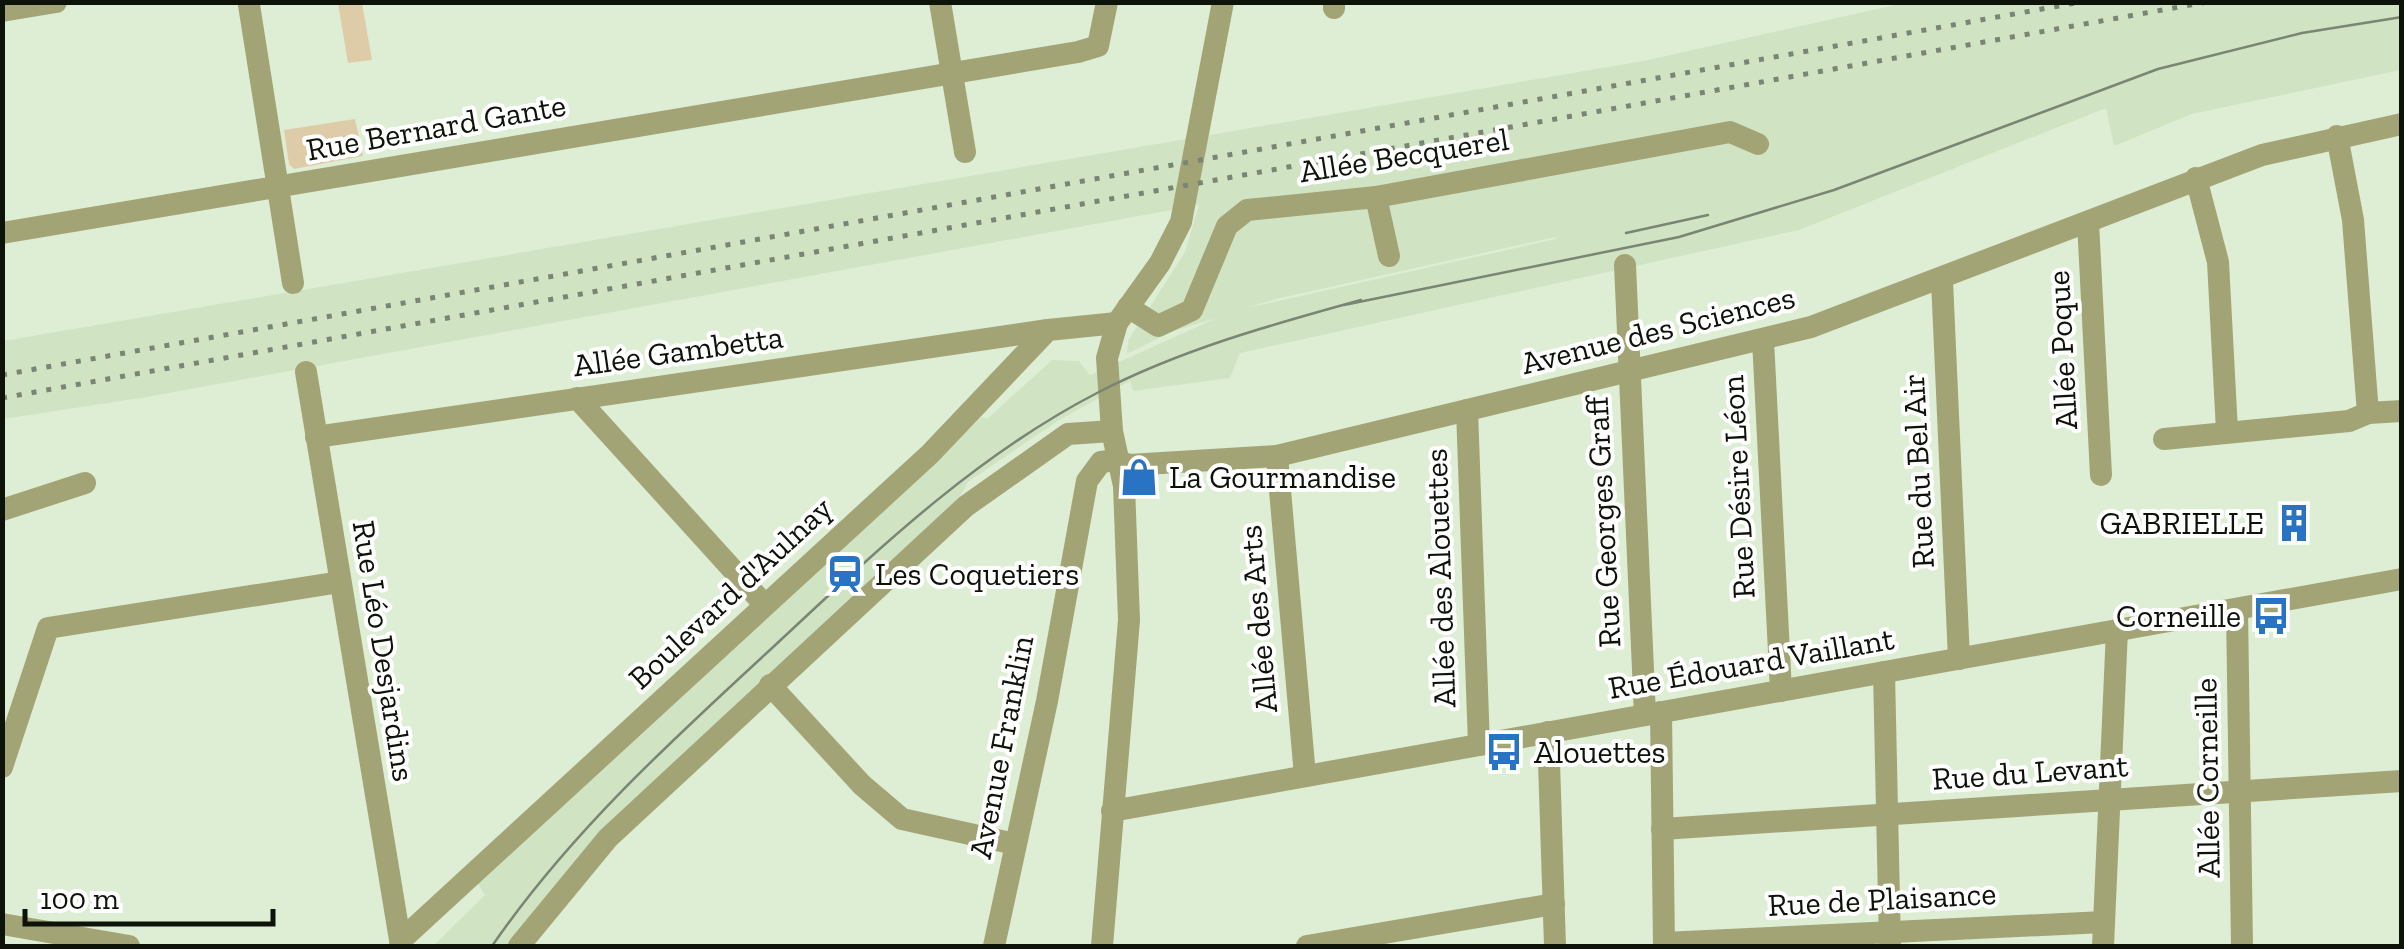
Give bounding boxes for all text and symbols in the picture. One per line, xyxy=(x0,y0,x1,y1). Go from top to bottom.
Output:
street label: Rue Bernard Gante xyxy=(303,85,569,169)
street label: Allée Becquerel xyxy=(1297,120,1511,190)
street label: Allée Poque xyxy=(2039,269,2085,431)
street label: Avenue des Sciences xyxy=(1517,278,1799,382)
street label: Allée Gambetta xyxy=(571,317,785,385)
street label: Rue du Bel Air xyxy=(1894,373,1942,569)
street label: Rue Désire Léon xyxy=(1713,374,1763,600)
street label: Rue Georges Graff xyxy=(1577,393,1629,649)
street label: Allée des Alouettes xyxy=(1416,448,1464,708)
shop icon: La Gourmandise xyxy=(1118,456,1160,498)
place label: La Gourmandise xyxy=(1169,458,1396,496)
street label: Boulevard d'Aulnay xyxy=(620,489,840,697)
building icon: GABRIELLE xyxy=(2273,502,2315,544)
place label: GABRIELLE xyxy=(2100,504,2264,542)
street label: Rue Léo Desjardins xyxy=(345,518,423,784)
street label: Allée des Arts xyxy=(1231,524,1285,714)
station icon: Les Coquetiers xyxy=(824,553,866,595)
place label: Les Coquetiers xyxy=(875,555,1079,593)
bus stop icon: Corneille xyxy=(2250,595,2292,637)
place label: Corneille xyxy=(2116,597,2241,635)
street label: Rue Édouard Vaillant xyxy=(1605,619,1897,707)
street label: Avenue Franklin xyxy=(961,632,1041,862)
street label: Allée Corneille xyxy=(2186,678,2228,878)
bus stop icon: Alouettes xyxy=(1483,731,1525,773)
place label: Alouettes xyxy=(1534,733,1665,771)
street label: Rue du Levant xyxy=(1931,746,2130,798)
scale bar xyxy=(25,864,272,926)
street label: Rue de Plaisance xyxy=(1767,874,1997,924)
text: 100 m xyxy=(40,881,119,917)

